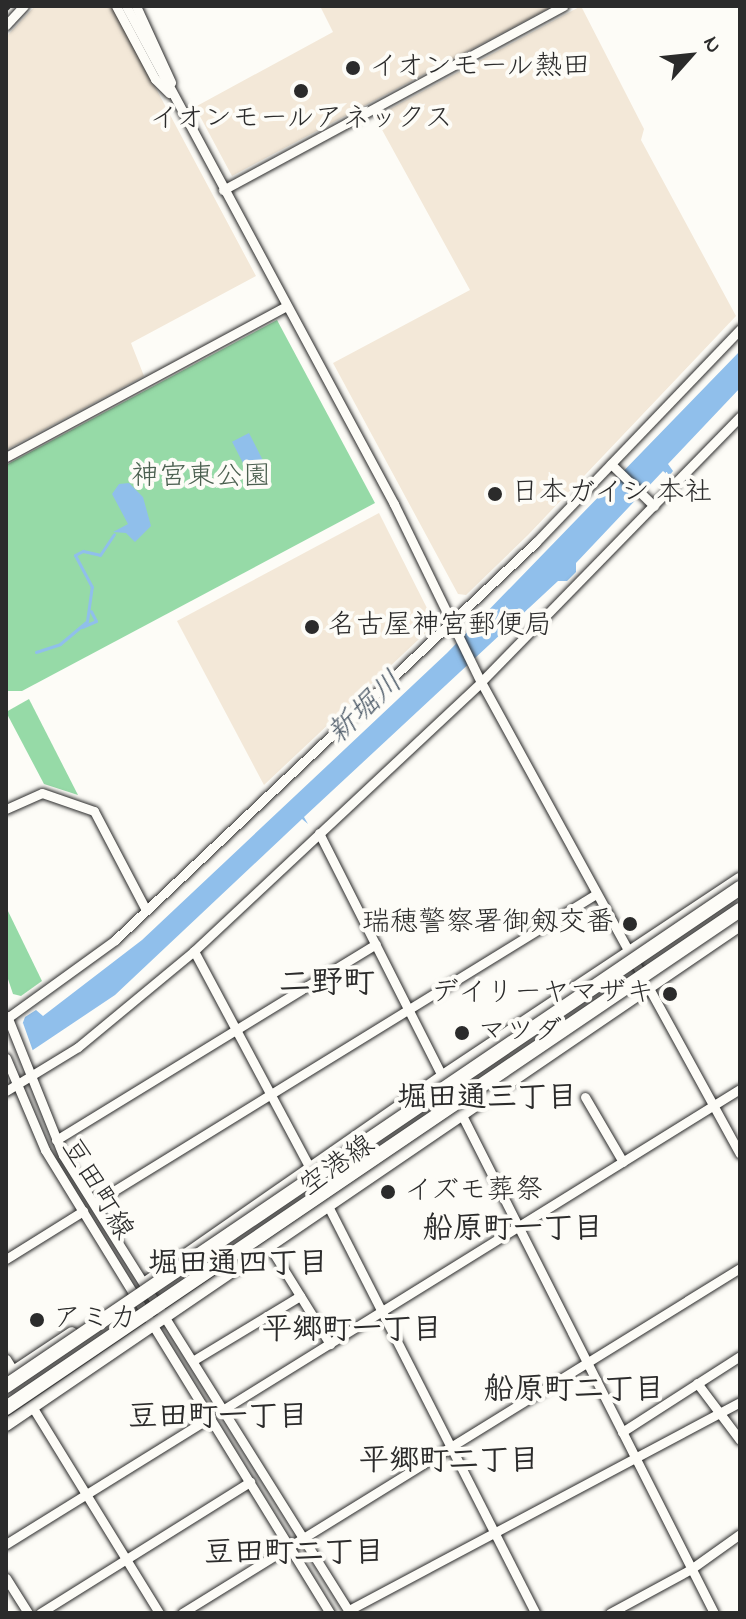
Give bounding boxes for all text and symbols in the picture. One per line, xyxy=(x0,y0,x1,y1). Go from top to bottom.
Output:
north arrow xyxy=(650,16,730,96)
text: N xyxy=(694,31,729,59)
place label: イオンモール熱田 xyxy=(369,51,593,85)
marker: イオンモール熱田 xyxy=(344,59,362,77)
marker: イオンモールアネックス xyxy=(292,82,310,100)
place label: イオンモールアネックス xyxy=(147,103,455,137)
park label: 神宮東公園 xyxy=(131,461,271,495)
place label: 日本ガイシ 本社 xyxy=(511,477,714,511)
marker: 日本ガイシ 本社 xyxy=(486,485,504,503)
place label: 名古屋神宮郵便局 xyxy=(328,610,552,644)
marker: 名古屋神宮郵便局 xyxy=(303,618,321,636)
water label: 新堀川 xyxy=(321,665,411,753)
place label: 瑞穂警察署御剱交番 xyxy=(362,907,614,941)
marker: 瑞穂警察署御剱交番 xyxy=(621,915,639,933)
district label: 二野町 xyxy=(279,966,375,1004)
place label: デイリーヤマザキ xyxy=(430,977,654,1011)
marker: デイリーヤマザキ xyxy=(661,985,679,1003)
place label: マツダ xyxy=(478,1016,562,1050)
marker: マツダ xyxy=(453,1024,471,1042)
district label: 堀田通三丁目 xyxy=(397,1081,577,1117)
street label: 空港線 xyxy=(294,1129,382,1205)
street label: 豆田町線 xyxy=(53,1133,139,1247)
place label: イズモ葬祭 xyxy=(404,1175,544,1209)
marker: イズモ葬祭 xyxy=(379,1183,397,1201)
district label: 船原町一丁目 xyxy=(423,1212,603,1248)
district label: 堀田通四丁目 xyxy=(148,1247,328,1283)
place label: アミカ xyxy=(53,1303,137,1337)
marker: アミカ xyxy=(28,1311,46,1329)
district label: 平郷町一丁目 xyxy=(262,1313,442,1349)
district label: 船原町二丁目 xyxy=(484,1373,664,1409)
district label: 豆田町一丁目 xyxy=(128,1400,308,1436)
district label: 平郷町二丁目 xyxy=(359,1444,539,1480)
district label: 豆田町二丁目 xyxy=(204,1536,384,1572)

